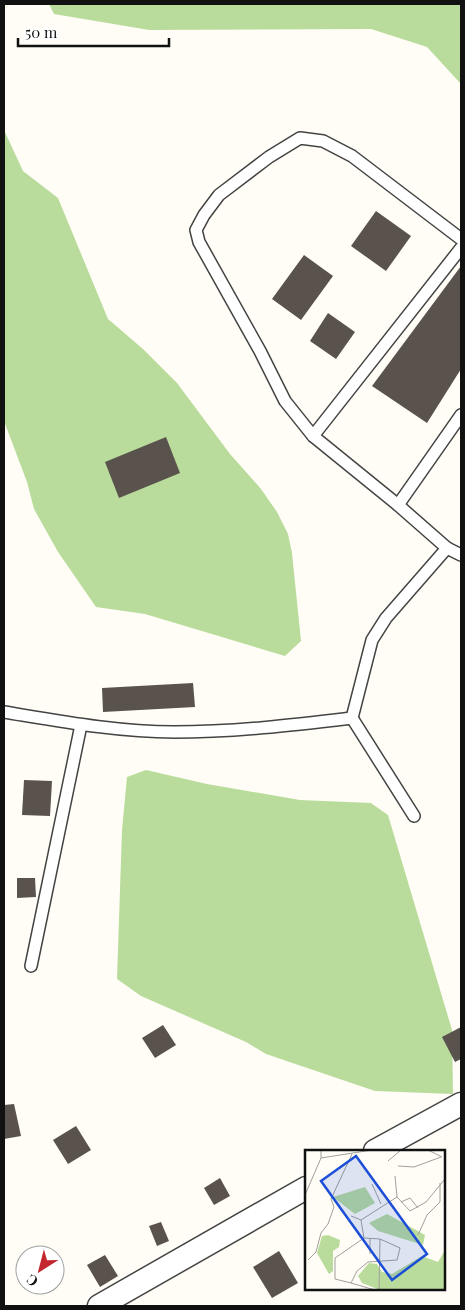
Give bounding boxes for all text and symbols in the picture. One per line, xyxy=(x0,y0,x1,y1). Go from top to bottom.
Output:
scale bar xyxy=(18,15,169,47)
text: 50 m xyxy=(25,22,58,42)
inset map xyxy=(305,1150,445,1290)
north arrow xyxy=(15,1245,65,1295)
text: С xyxy=(22,1270,42,1292)

